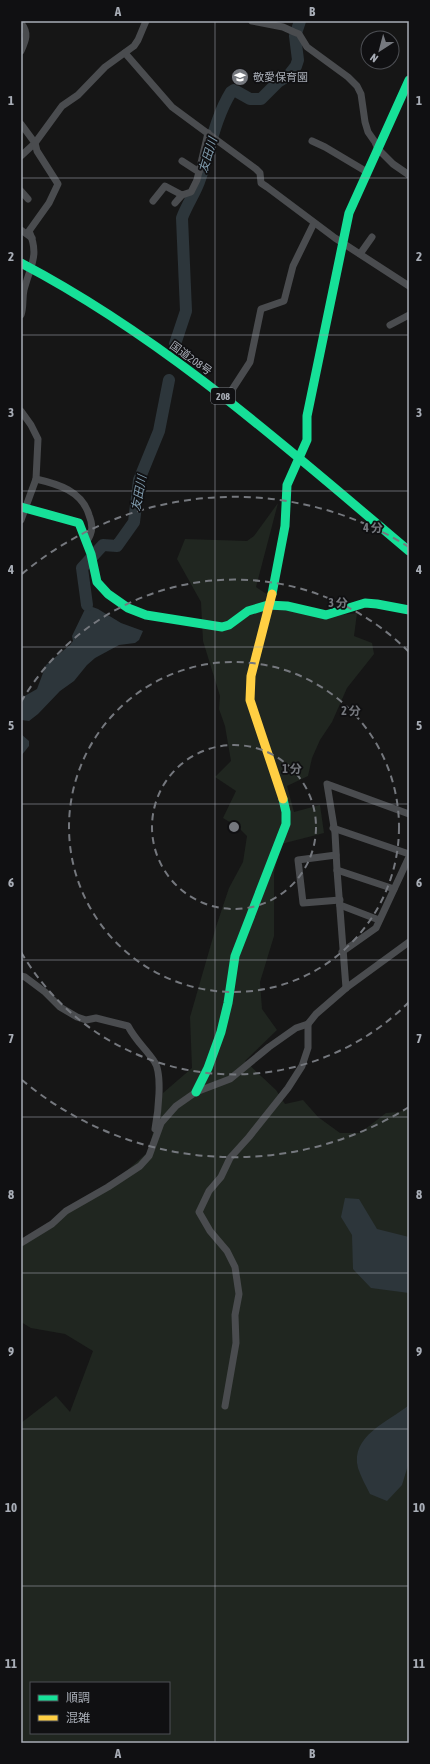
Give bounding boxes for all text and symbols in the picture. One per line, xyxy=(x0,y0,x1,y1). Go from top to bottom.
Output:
text: A xyxy=(114,4,122,19)
text: B xyxy=(309,4,316,19)
north arrow xyxy=(360,30,400,70)
text: N xyxy=(368,51,380,65)
school or university icon: 敬愛保育園 xyxy=(230,67,250,87)
place label: 敬愛保育園 xyxy=(253,71,308,83)
text: 1 xyxy=(8,93,14,108)
text: 1 xyxy=(416,93,422,108)
water label: 友田川 xyxy=(196,134,221,174)
text: 2 xyxy=(8,249,14,264)
text: 2 xyxy=(416,249,422,264)
street label: 国道208号 xyxy=(168,339,214,377)
road number: 208 xyxy=(211,388,235,404)
text: 3 xyxy=(8,405,14,420)
text: 3 xyxy=(416,405,422,420)
water label: 友田川 xyxy=(129,472,150,512)
text: 4 分 xyxy=(362,521,383,535)
text: 4 xyxy=(7,562,14,577)
text: 4 xyxy=(415,562,422,577)
text: 3 分 xyxy=(328,596,348,610)
text: 2 分 xyxy=(341,704,361,718)
text: 5 xyxy=(8,718,14,733)
text: 5 xyxy=(416,718,422,733)
text: 1 分 xyxy=(282,762,302,776)
centre of rings xyxy=(227,820,241,834)
text: 6 xyxy=(8,875,14,890)
text: 6 xyxy=(416,875,422,890)
text: 7 xyxy=(8,1031,14,1046)
text: 7 xyxy=(416,1031,422,1046)
text: 8 xyxy=(8,1187,14,1202)
text: 8 xyxy=(416,1187,422,1202)
text: 9 xyxy=(8,1344,14,1359)
text: 9 xyxy=(416,1344,422,1359)
text: 10 xyxy=(5,1500,17,1515)
text: 10 xyxy=(413,1500,425,1515)
text: 11 xyxy=(5,1656,17,1671)
text: 11 xyxy=(413,1656,425,1671)
legend xyxy=(30,1682,170,1734)
text: 順調 xyxy=(66,1691,90,1705)
text: 混雑 xyxy=(66,1711,90,1725)
text: A xyxy=(114,1746,122,1761)
text: B xyxy=(309,1746,316,1761)

